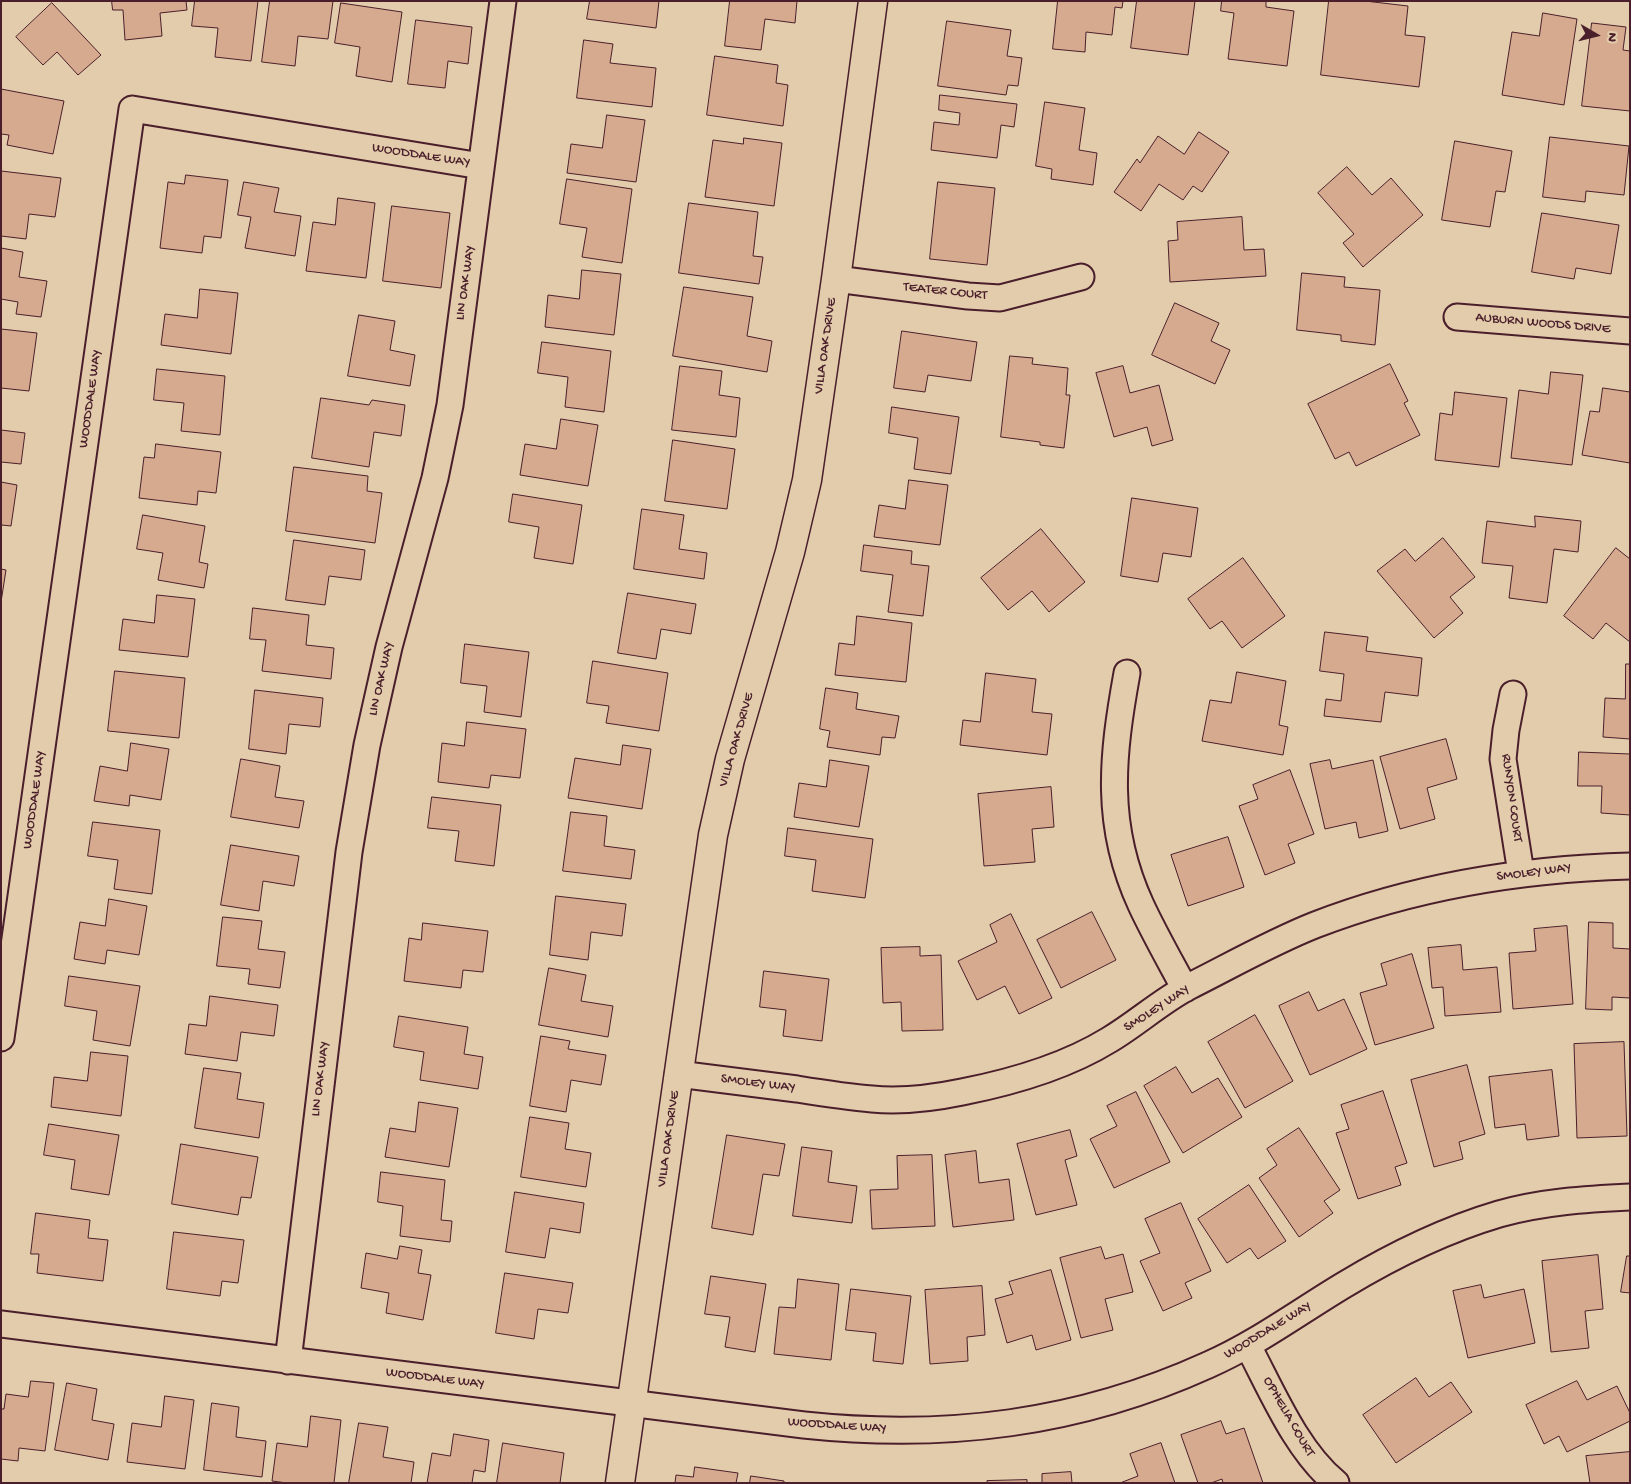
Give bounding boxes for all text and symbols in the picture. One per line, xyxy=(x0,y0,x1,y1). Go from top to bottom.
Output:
north arrow xyxy=(1571,10,1621,60)
text: N xyxy=(1602,31,1620,43)
street label: WOODDALE WAY xyxy=(371,140,471,172)
street label: LIN OAK WAY xyxy=(452,245,480,321)
street label: TEATER COURT xyxy=(902,279,988,305)
street label: VILLA OAK DRIVE xyxy=(811,297,841,395)
street label: AUBURN WOODS DRIVE xyxy=(1475,310,1611,338)
street label: WOODDALE WAY xyxy=(76,349,106,449)
street label: LIN OAK WAY xyxy=(365,640,399,718)
street label: VILLA OAK DRIVE xyxy=(716,691,758,789)
street label: WOODDALE WAY xyxy=(20,750,50,850)
street label: RUNYON COURT xyxy=(1497,753,1525,843)
street label: SMOLEY WAY xyxy=(1496,860,1572,886)
street label: SMOLEY WAY xyxy=(1121,982,1193,1036)
street label: LIN OAK WAY xyxy=(308,1041,334,1117)
street label: SMOLEY WAY xyxy=(720,1071,796,1097)
street label: VILLA OAK DRIVE xyxy=(654,1090,684,1188)
street label: WOODDALE WAY xyxy=(1221,1298,1315,1364)
street label: WOODDALE WAY xyxy=(385,1365,485,1393)
street label: OPHELIA COURT xyxy=(1258,1374,1318,1460)
street label: WOODDALE WAY xyxy=(787,1414,887,1438)

